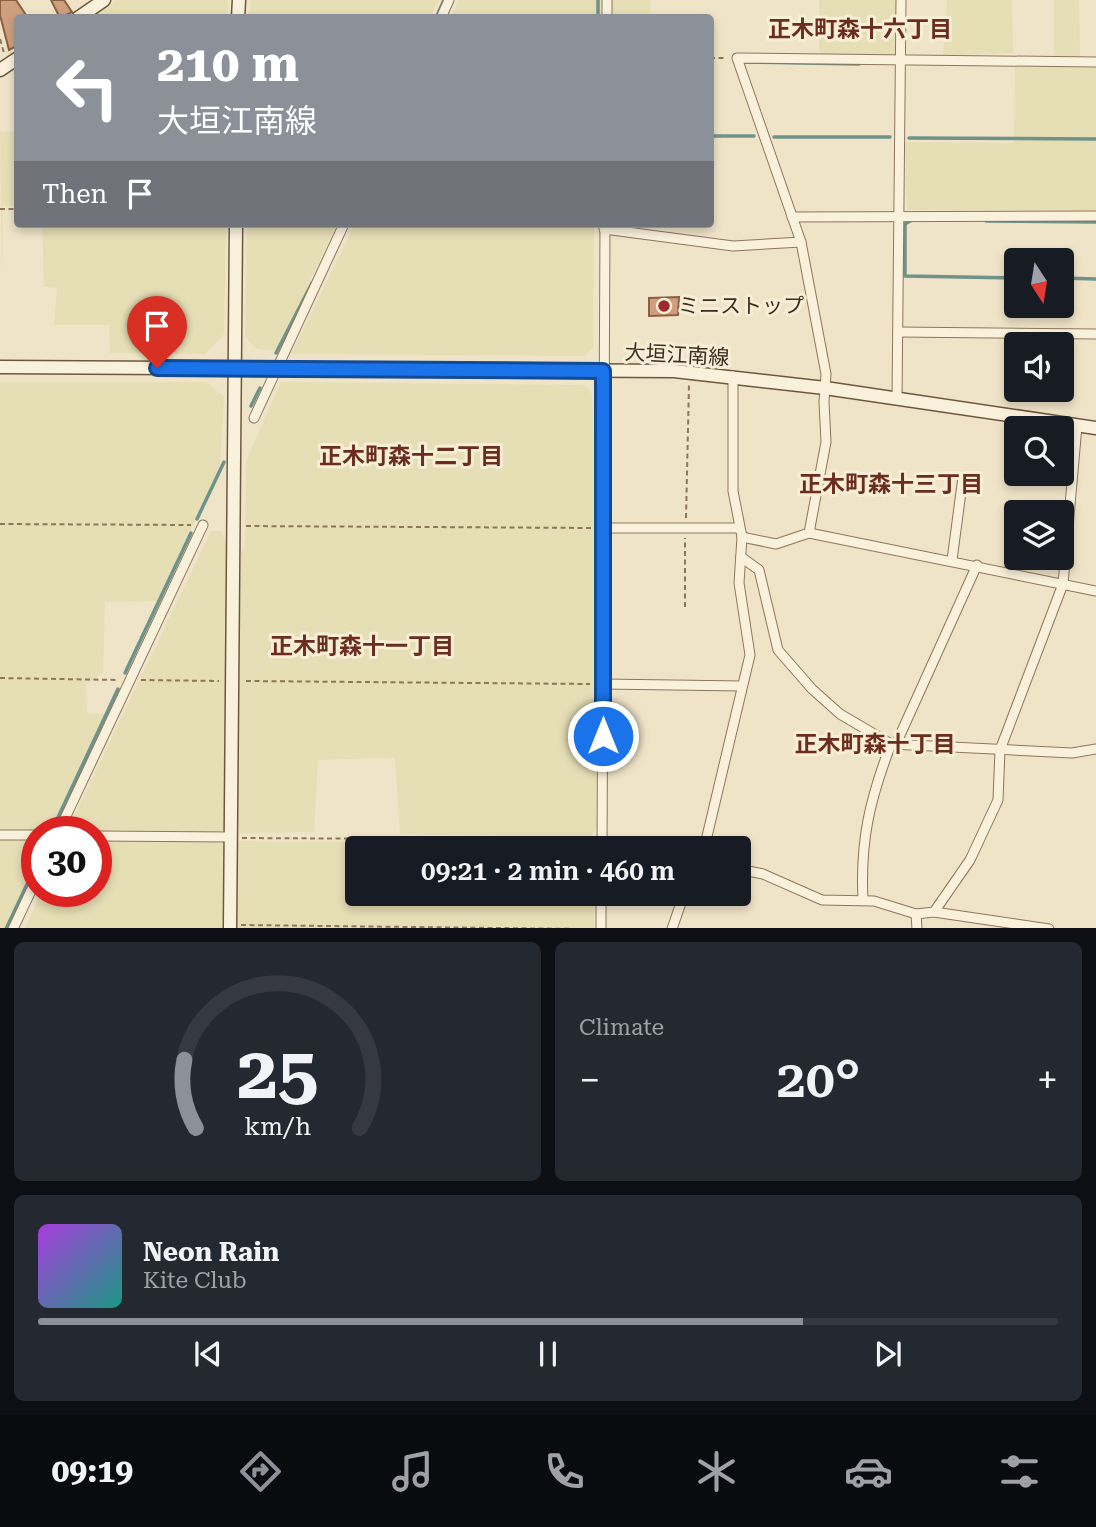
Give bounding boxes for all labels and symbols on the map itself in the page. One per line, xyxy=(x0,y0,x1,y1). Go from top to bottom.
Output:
district label: 正木町森十六丁目 xyxy=(768,16,952,43)
north arrow xyxy=(1004,248,1074,318)
place label: ミニストップ xyxy=(678,294,804,318)
pin xyxy=(127,296,187,368)
marker: ミニストップ xyxy=(656,298,672,314)
street label: 大垣江南線 xyxy=(624,340,730,370)
district label: 正木町森十二丁目 xyxy=(319,443,503,470)
district label: 正木町森十三丁目 xyxy=(799,471,983,498)
district label: 正木町森十一丁目 xyxy=(270,633,454,660)
position arrow xyxy=(566,699,640,773)
district label: 正木町森十丁目 xyxy=(795,731,956,758)
speed limit sign: 30 xyxy=(21,816,112,907)

